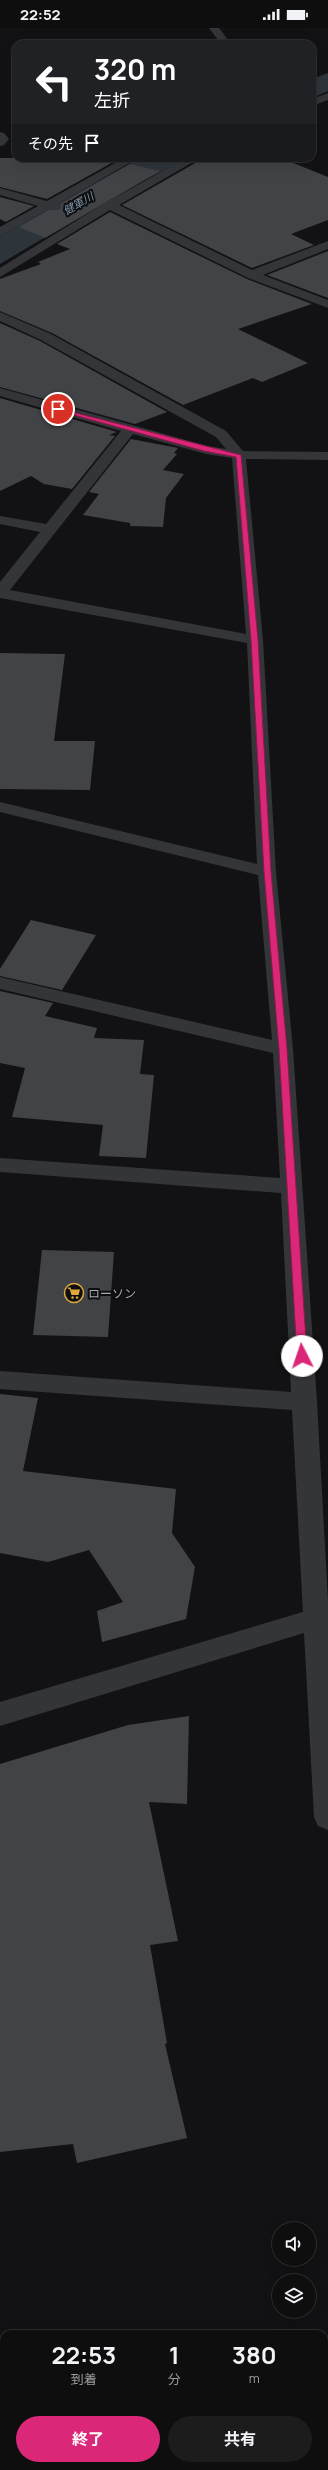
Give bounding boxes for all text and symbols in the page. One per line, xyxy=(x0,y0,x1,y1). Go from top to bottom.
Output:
text: 22:52 xyxy=(20,4,60,25)
text: 320 m xyxy=(94,50,176,88)
icon: left xyxy=(28,56,80,108)
text: 左折 xyxy=(94,88,130,112)
icon: arrive xyxy=(81,132,103,154)
text: その先 xyxy=(28,133,73,154)
water label: 健軍川 xyxy=(60,188,97,218)
pin xyxy=(41,392,75,426)
icon: arrive xyxy=(47,398,69,420)
supermarket icon: ローソン xyxy=(63,1282,85,1304)
place label: ローソン xyxy=(88,1285,136,1302)
position arrow xyxy=(281,1335,323,1377)
map controls xyxy=(272,2222,316,2318)
button: sound xyxy=(272,2222,316,2266)
button: layers xyxy=(272,2274,316,2318)
text: 22:53 xyxy=(51,2338,116,2371)
text: 1 xyxy=(169,2338,179,2371)
text: 380 xyxy=(232,2338,277,2371)
text: m xyxy=(249,2369,260,2387)
text: 到着 xyxy=(71,2370,97,2388)
text: 分 xyxy=(168,2370,181,2388)
button: 終了 xyxy=(16,2416,160,2462)
button: 共有 xyxy=(168,2416,312,2462)

